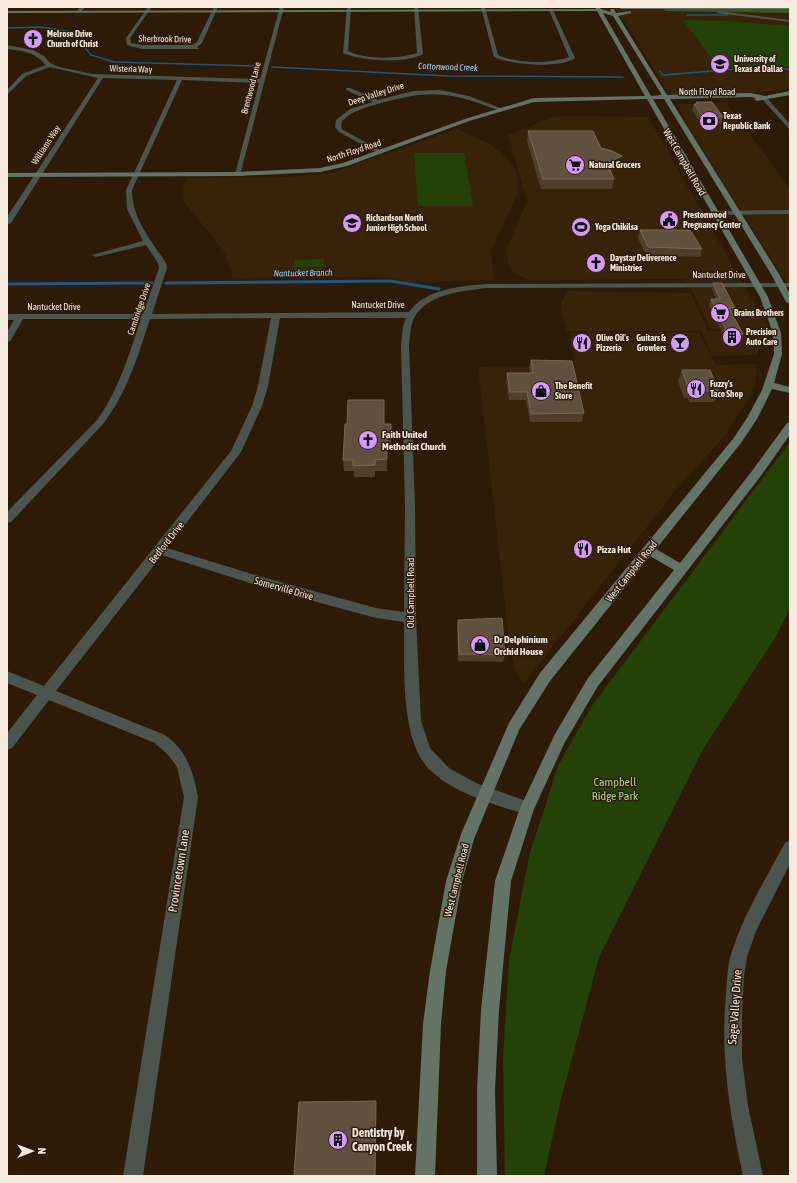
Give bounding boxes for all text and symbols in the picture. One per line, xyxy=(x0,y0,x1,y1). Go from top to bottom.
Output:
church icon: Melrose Drive Church of Christ xyxy=(22,28,44,50)
place label: Melrose Drive Church of Christ xyxy=(47,29,99,49)
street label: Sherbrook Drive xyxy=(138,34,192,44)
school or university icon: University of Texas at Dallas xyxy=(709,53,731,75)
place label: University of Texas at Dallas xyxy=(734,54,784,74)
street label: Brentwood Lane xyxy=(239,61,263,115)
water label: Cottonwood Creek xyxy=(418,61,479,73)
street label: Wisteria Way xyxy=(110,63,153,75)
street label: Deep Valley Drive xyxy=(347,80,405,108)
street label: North Floyd Road xyxy=(679,87,735,97)
bank icon: Texas Republic Bank xyxy=(698,110,720,132)
place label: Texas Republic Bank xyxy=(723,111,771,131)
street label: Williams Way xyxy=(30,123,63,166)
street label: West Campbell Road xyxy=(661,127,708,198)
street label: North Floyd Road xyxy=(326,137,382,165)
supermarket icon: Natural Grocers xyxy=(564,154,586,176)
place label: Natural Grocers xyxy=(589,160,641,170)
public building icon: Prestonwood Pregnancy Center xyxy=(658,209,680,231)
place label: Prestonwood Pregnancy Center xyxy=(683,210,741,230)
school or university icon: Richardson North Junior High School xyxy=(341,212,363,234)
place label: Richardson North Junior High School xyxy=(365,213,427,233)
sports icon: Yoga Chikilsa xyxy=(570,216,592,238)
place label: Yoga Chikilsa xyxy=(594,222,638,232)
church icon: Daystar Deliverence Ministries xyxy=(585,252,607,274)
place label: Daystar Deliverence Ministries xyxy=(610,253,677,273)
water label: Nantucket Branch xyxy=(274,267,333,279)
street label: Nantucket Drive xyxy=(692,270,746,280)
street label: Cambridge Drive xyxy=(125,282,153,336)
street label: Nantucket Drive xyxy=(351,300,405,310)
street label: Nantucket Drive xyxy=(27,302,81,312)
supermarket icon: Brains Brothers xyxy=(709,302,731,324)
place label: Brains Brothers xyxy=(734,308,785,318)
building icon: Precision Auto Care xyxy=(721,326,743,348)
place label: Precision Auto Care xyxy=(745,327,778,347)
restaurant icon: Olive Oil's Pizzeria xyxy=(571,332,593,354)
bar icon: Guitars & Growlers xyxy=(669,332,691,354)
place label: Olive Oil's Pizzeria xyxy=(596,333,630,353)
place label: Guitars & Growlers xyxy=(636,333,667,353)
restaurant icon: Fuzzy's Taco Shop xyxy=(685,378,707,400)
place label: Fuzzy's Taco Shop xyxy=(710,379,743,399)
shop icon: The Benefit Store xyxy=(530,380,552,402)
place label: The Benefit Store xyxy=(555,381,593,401)
church icon: Faith United Methodist Church xyxy=(357,429,379,451)
place label: Faith United Methodist Church xyxy=(382,429,446,452)
street label: Bedford Drive xyxy=(147,519,186,565)
restaurant icon: Pizza Hut xyxy=(572,538,594,560)
street label: West Campbell Road xyxy=(603,538,660,604)
place label: Pizza Hut xyxy=(597,544,631,555)
street label: Old Campbell Road xyxy=(405,557,416,628)
street label: Somerville Drive xyxy=(253,575,315,602)
shop icon: Dr Delphinium Orchid House xyxy=(469,634,491,656)
place label: Dr Delphinium Orchid House xyxy=(494,634,548,657)
park label: Campbell Ridge Park xyxy=(592,775,639,803)
street label: Provincetown Lane xyxy=(166,829,192,913)
street label: West Campbell Road xyxy=(442,842,471,918)
street label: Sage Valley Drive xyxy=(725,969,745,1045)
place label: Dentistry by Canyon Creek xyxy=(352,1126,413,1154)
building icon: Dentistry by Canyon Creek xyxy=(327,1129,349,1151)
north arrow xyxy=(12,1131,52,1171)
text: N xyxy=(36,1147,48,1154)

